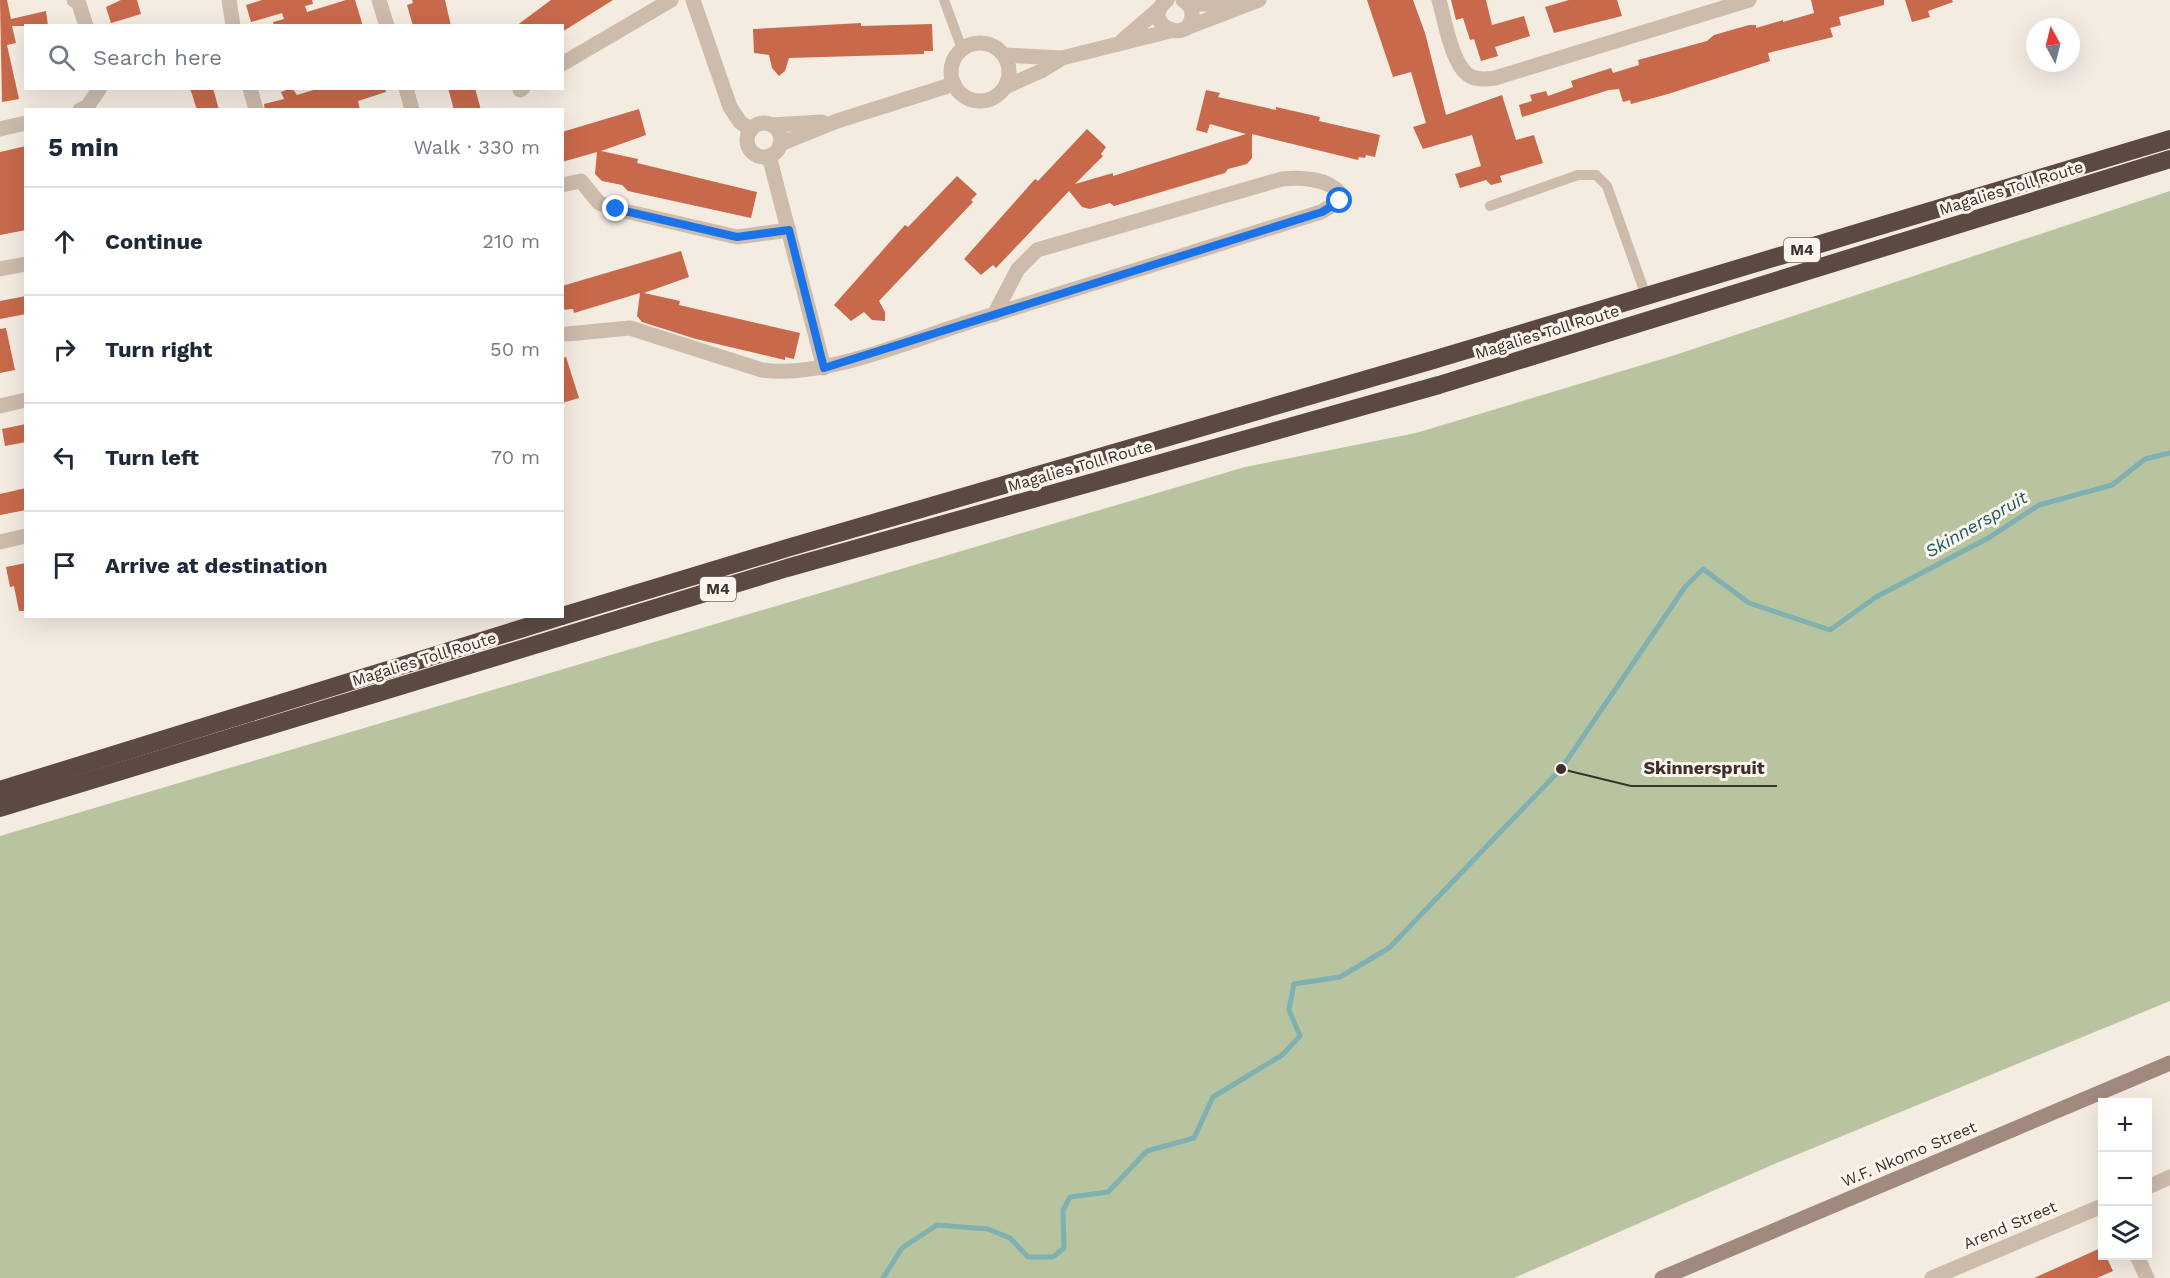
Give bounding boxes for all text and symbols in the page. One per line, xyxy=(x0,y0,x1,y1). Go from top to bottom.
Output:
north arrow xyxy=(2026,18,2080,72)
search box xyxy=(24,24,564,90)
icon: search xyxy=(45,41,78,74)
text: Search here xyxy=(93,45,222,70)
text: 5 min xyxy=(48,132,119,162)
text: Walk · 330 m xyxy=(413,135,540,159)
street label: Magalies Toll Route xyxy=(1936,157,2086,219)
route start xyxy=(1326,187,1352,213)
route end xyxy=(602,195,628,221)
icon: ahead xyxy=(48,225,81,258)
text: Continue xyxy=(105,229,203,254)
text: 210 m xyxy=(482,229,540,253)
road number: M4 xyxy=(1784,238,1820,262)
street label: Magalies Toll Route xyxy=(1472,301,1622,363)
icon: right xyxy=(48,333,81,366)
text: Turn right xyxy=(105,337,212,362)
text: 50 m xyxy=(490,337,540,361)
street label: Magalies Toll Route xyxy=(1005,436,1155,496)
icon: left xyxy=(48,441,81,474)
text: Turn left xyxy=(105,445,199,470)
text: 70 m xyxy=(491,445,540,469)
water label: Skinnerspruit xyxy=(1921,486,2031,562)
icon: arrive xyxy=(48,549,81,582)
text: Arrive at destination xyxy=(105,553,328,578)
road number: M4 xyxy=(700,577,736,601)
street label: Magalies Toll Route xyxy=(349,628,499,690)
callout: Skinnerspruit xyxy=(1631,750,1777,786)
text: Skinnerspruit xyxy=(1643,757,1765,778)
map controls xyxy=(2098,1098,2152,1260)
button: + xyxy=(2098,1098,2152,1152)
street label: W.F. Nkomo Street xyxy=(1839,1117,1980,1191)
button: − xyxy=(2098,1152,2152,1206)
street label: Arend Street xyxy=(1960,1197,2060,1253)
button: layers xyxy=(2098,1206,2152,1260)

